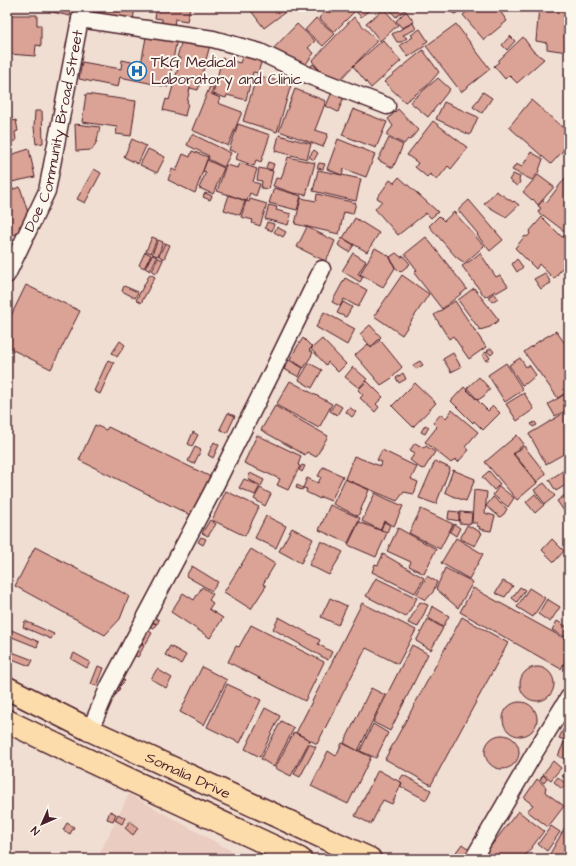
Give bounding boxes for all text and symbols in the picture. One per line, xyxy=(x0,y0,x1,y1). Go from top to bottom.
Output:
street label: Doe Community Broad Street xyxy=(19,28,88,235)
place label: TKG Medical Laboratory and Clinic xyxy=(151,52,303,91)
hospital icon: TKG Medical Laboratory and Clinic xyxy=(126,60,148,82)
street label: Somalia Drive xyxy=(142,746,234,804)
north arrow xyxy=(22,804,62,844)
text: N xyxy=(27,823,43,838)

